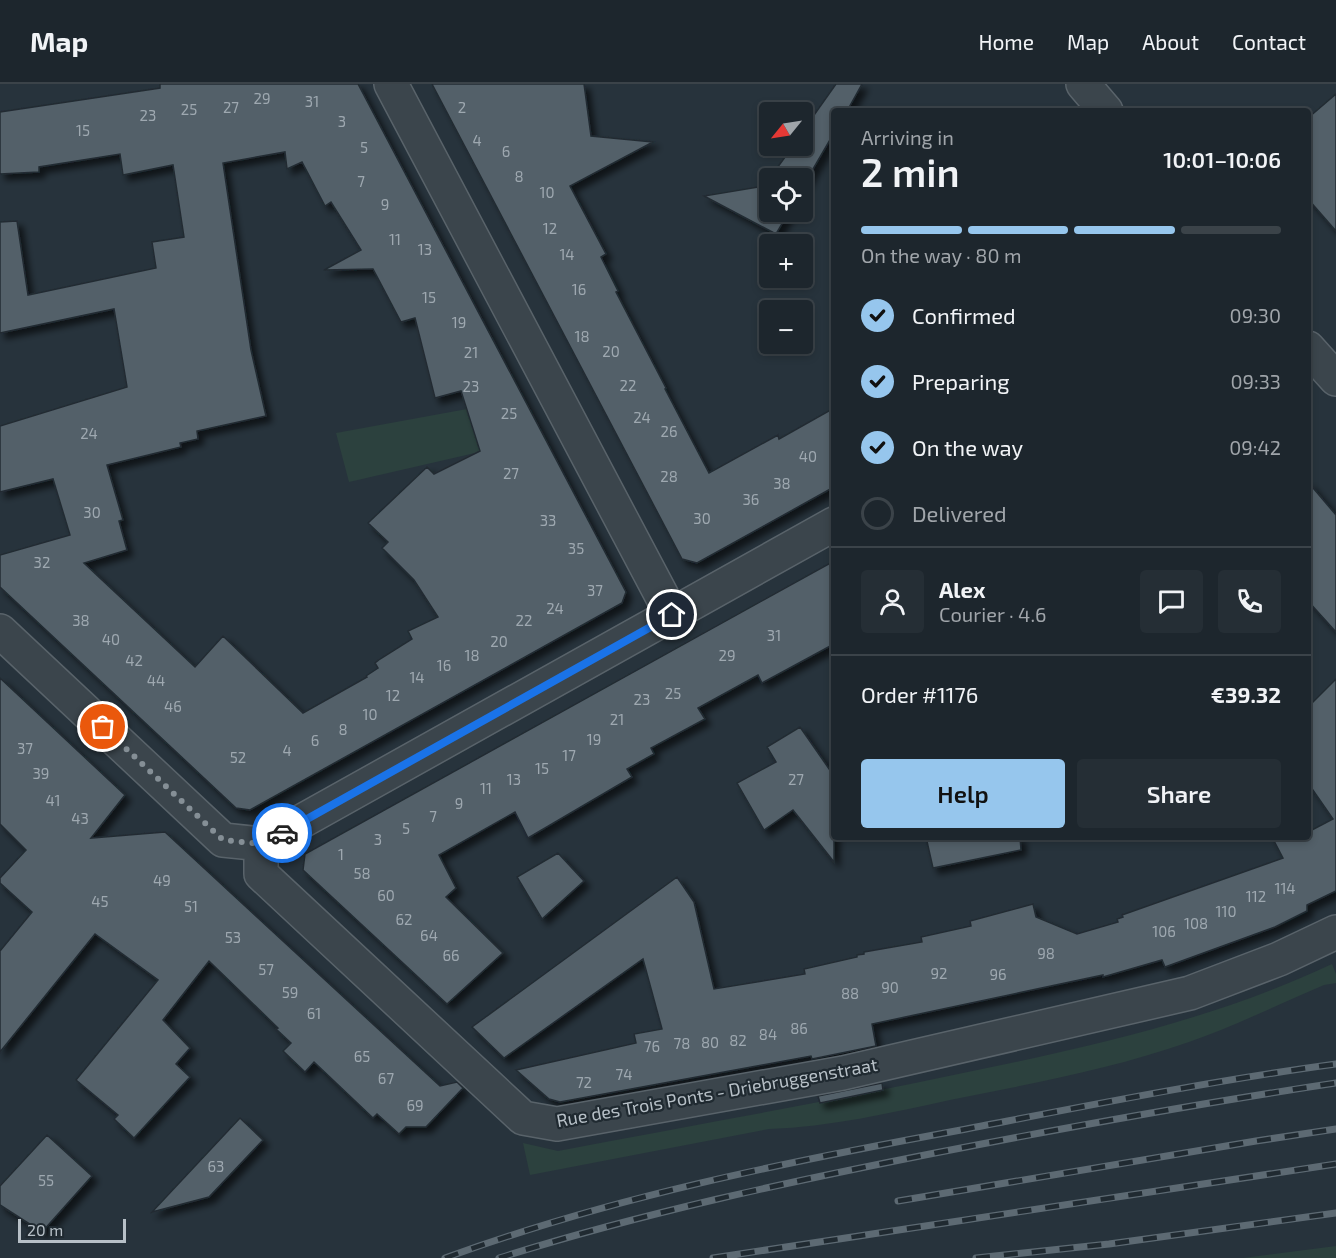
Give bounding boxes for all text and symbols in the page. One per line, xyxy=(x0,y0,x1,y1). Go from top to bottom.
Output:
text: Map xyxy=(30,24,88,58)
text: Home xyxy=(978,29,1034,54)
text: Map xyxy=(1067,29,1109,54)
text: About xyxy=(1142,29,1199,54)
text: Contact xyxy=(1232,29,1306,54)
house number: 29 xyxy=(253,89,271,107)
house number: 31 xyxy=(305,92,319,110)
house number: 27 xyxy=(223,98,239,116)
house number: 2 xyxy=(458,98,466,116)
house number: 25 xyxy=(181,100,197,118)
north arrow xyxy=(759,102,813,156)
map controls xyxy=(759,102,813,354)
house number: 23 xyxy=(140,106,156,124)
house number: 3 xyxy=(338,112,346,130)
house number: 15 xyxy=(76,121,90,139)
text: Arriving in xyxy=(861,125,954,149)
house number: 4 xyxy=(472,131,482,149)
house number: 5 xyxy=(360,138,368,156)
house number: 6 xyxy=(502,142,510,160)
text: 10:01–10:06 xyxy=(1163,146,1281,172)
text: 2 min xyxy=(861,148,960,195)
house number: 8 xyxy=(514,167,524,185)
button: locate xyxy=(759,168,813,222)
house number: 7 xyxy=(357,172,365,190)
house number: 10 xyxy=(539,183,555,201)
house number: 9 xyxy=(381,195,389,213)
house number: 12 xyxy=(543,219,557,237)
house number: 11 xyxy=(389,230,401,248)
button: + xyxy=(759,234,813,288)
house number: 13 xyxy=(418,240,432,258)
text: On the way · 80 m xyxy=(861,243,1021,267)
house number: 14 xyxy=(559,245,575,263)
house number: 16 xyxy=(572,280,586,298)
house number: 15 xyxy=(422,288,436,306)
icon: check xyxy=(861,299,894,332)
button: − xyxy=(759,300,813,354)
text: Confirmed xyxy=(912,302,1016,328)
text: 09:30 xyxy=(1230,303,1281,327)
house number: 19 xyxy=(452,313,466,331)
house number: 18 xyxy=(574,327,590,345)
house number: 20 xyxy=(602,342,620,360)
house number: 21 xyxy=(464,343,478,361)
icon: check xyxy=(861,365,894,398)
text: Preparing xyxy=(912,368,1010,394)
text: 09:33 xyxy=(1231,369,1281,393)
house number: 22 xyxy=(620,376,636,394)
house number: 23 xyxy=(463,377,479,395)
house number: 25 xyxy=(501,404,517,422)
house number: 24 xyxy=(633,408,651,426)
house number: 26 xyxy=(660,422,678,440)
house number: 24 xyxy=(80,424,98,442)
icon: check xyxy=(861,431,894,464)
text: On the way xyxy=(912,434,1023,460)
text: 09:42 xyxy=(1229,435,1281,459)
house number: 40 xyxy=(799,447,817,465)
house number: 27 xyxy=(503,464,519,482)
house number: 28 xyxy=(660,467,678,485)
house number: 38 xyxy=(773,474,791,492)
house number: 36 xyxy=(743,490,759,508)
text: Delivered xyxy=(912,500,1007,526)
house number: 30 xyxy=(83,503,101,521)
house number: 30 xyxy=(693,509,711,527)
house number: 33 xyxy=(540,511,556,529)
house number: 35 xyxy=(568,539,584,557)
house number: 32 xyxy=(34,553,50,571)
button: person xyxy=(861,570,924,633)
button: chat xyxy=(1140,570,1203,633)
button: phone xyxy=(1218,570,1281,633)
text: Alex xyxy=(939,576,985,602)
house number: 37 xyxy=(587,581,603,599)
pin xyxy=(646,589,697,640)
icon: home xyxy=(655,598,688,631)
house number: 24 xyxy=(546,599,564,617)
text: Courier · 4.6 xyxy=(939,602,1046,626)
house number: 38 xyxy=(72,611,90,629)
house number: 22 xyxy=(516,611,532,629)
house number: 31 xyxy=(767,626,781,644)
house number: 40 xyxy=(102,630,120,648)
house number: 20 xyxy=(490,632,508,650)
house number: 18 xyxy=(464,646,480,664)
house number: 29 xyxy=(718,646,736,664)
house number: 42 xyxy=(125,651,143,669)
house number: 16 xyxy=(437,656,451,674)
house number: 14 xyxy=(409,668,425,686)
house number: 44 xyxy=(147,671,165,689)
text: Order #1176 xyxy=(861,681,978,707)
text: €39.32 xyxy=(1211,681,1281,707)
house number: 25 xyxy=(665,684,681,702)
house number: 12 xyxy=(386,686,400,704)
house number: 23 xyxy=(634,690,650,708)
house number: 46 xyxy=(164,697,182,715)
pin xyxy=(77,701,128,752)
house number: 10 xyxy=(362,705,378,723)
icon: bag xyxy=(86,710,119,743)
house number: 21 xyxy=(610,710,624,728)
house number: 8 xyxy=(338,720,348,738)
house number: 19 xyxy=(587,730,601,748)
house number: 6 xyxy=(311,731,319,749)
house number: 37 xyxy=(17,739,33,757)
house number: 4 xyxy=(282,741,292,759)
house number: 17 xyxy=(562,746,576,764)
house number: 52 xyxy=(230,748,246,766)
house number: 15 xyxy=(535,759,549,777)
button: Help xyxy=(861,759,1065,828)
button: Share xyxy=(1077,759,1281,828)
house number: 39 xyxy=(33,764,49,782)
house number: 13 xyxy=(507,770,521,788)
house number: 27 xyxy=(788,770,804,788)
house number: 11 xyxy=(480,779,492,797)
house number: 41 xyxy=(45,791,61,809)
house number: 9 xyxy=(455,794,463,812)
courier xyxy=(252,803,312,863)
house number: 7 xyxy=(429,807,437,825)
house number: 43 xyxy=(71,809,89,827)
icon: car xyxy=(266,817,299,850)
house number: 5 xyxy=(402,819,410,837)
house number: 3 xyxy=(374,830,382,848)
house number: 1 xyxy=(338,845,344,863)
house number: 58 xyxy=(353,864,371,882)
house number: 49 xyxy=(153,871,171,889)
house number: 114 xyxy=(1274,879,1296,897)
house number: 60 xyxy=(377,886,395,904)
house number: 112 xyxy=(1246,887,1266,905)
house number: 45 xyxy=(91,892,109,910)
house number: 51 xyxy=(184,897,198,915)
house number: 110 xyxy=(1216,902,1237,920)
house number: 62 xyxy=(395,910,413,928)
house number: 108 xyxy=(1184,914,1208,932)
house number: 106 xyxy=(1152,922,1176,940)
house number: 64 xyxy=(420,926,438,944)
house number: 53 xyxy=(225,928,241,946)
house number: 98 xyxy=(1037,944,1055,962)
house number: 66 xyxy=(442,946,460,964)
house number: 57 xyxy=(258,960,274,978)
house number: 92 xyxy=(930,964,948,982)
house number: 96 xyxy=(989,965,1007,983)
house number: 90 xyxy=(881,978,899,996)
house number: 59 xyxy=(282,983,298,1001)
house number: 88 xyxy=(841,984,859,1002)
house number: 61 xyxy=(307,1004,321,1022)
house number: 86 xyxy=(790,1019,808,1037)
house number: 84 xyxy=(759,1025,777,1043)
house number: 82 xyxy=(729,1031,747,1049)
house number: 80 xyxy=(701,1033,719,1051)
house number: 78 xyxy=(674,1034,690,1052)
house number: 76 xyxy=(644,1037,660,1055)
house number: 65 xyxy=(354,1047,370,1065)
street label: Rue des Trois Ponts - Driebruggenstraat xyxy=(555,1053,879,1131)
house number: 74 xyxy=(616,1065,632,1083)
house number: 67 xyxy=(378,1069,394,1087)
house number: 72 xyxy=(576,1073,592,1091)
house number: 69 xyxy=(406,1096,424,1114)
house number: 63 xyxy=(208,1157,224,1175)
house number: 55 xyxy=(38,1171,54,1189)
scale bar xyxy=(18,1216,126,1244)
text: 20 m xyxy=(27,1220,63,1239)

